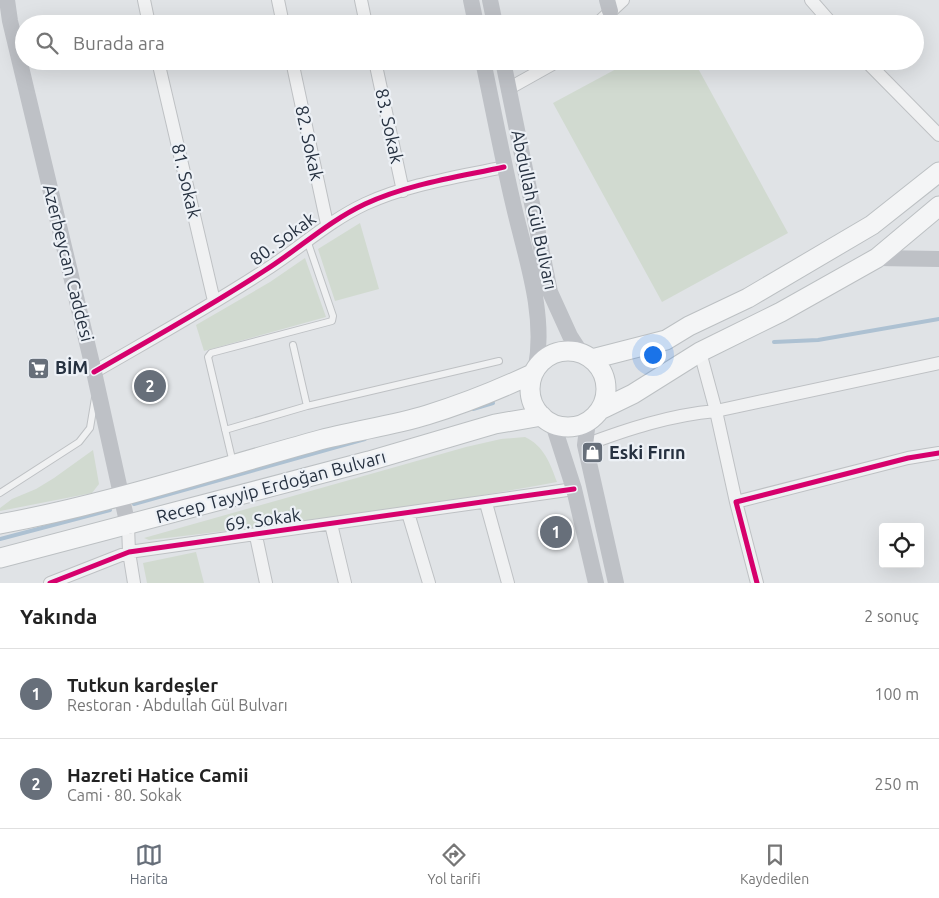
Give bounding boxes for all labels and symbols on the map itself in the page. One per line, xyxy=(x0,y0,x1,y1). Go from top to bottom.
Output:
street label: 83. Sokak xyxy=(372,86,408,165)
street label: 82. Sokak xyxy=(292,103,328,182)
street label: Abdullah Gül Bulvarı xyxy=(508,128,562,292)
street label: 81. Sokak xyxy=(169,141,205,220)
street label: Azerbeycan Caddesi xyxy=(40,182,98,343)
street label: 80. Sokak xyxy=(246,208,319,269)
your location xyxy=(640,342,666,368)
supermarket icon: BİM xyxy=(27,356,51,380)
place label: BİM xyxy=(55,357,88,377)
pin: 2 xyxy=(134,367,166,405)
shop icon: Eski Fırın xyxy=(581,441,605,465)
place label: Eski Fırın xyxy=(609,442,686,462)
street label: Recep Tayyip Erdoğan Bulvarı xyxy=(154,446,388,526)
street label: 69. Sokak xyxy=(224,504,302,534)
pin: 1 xyxy=(540,513,572,551)

